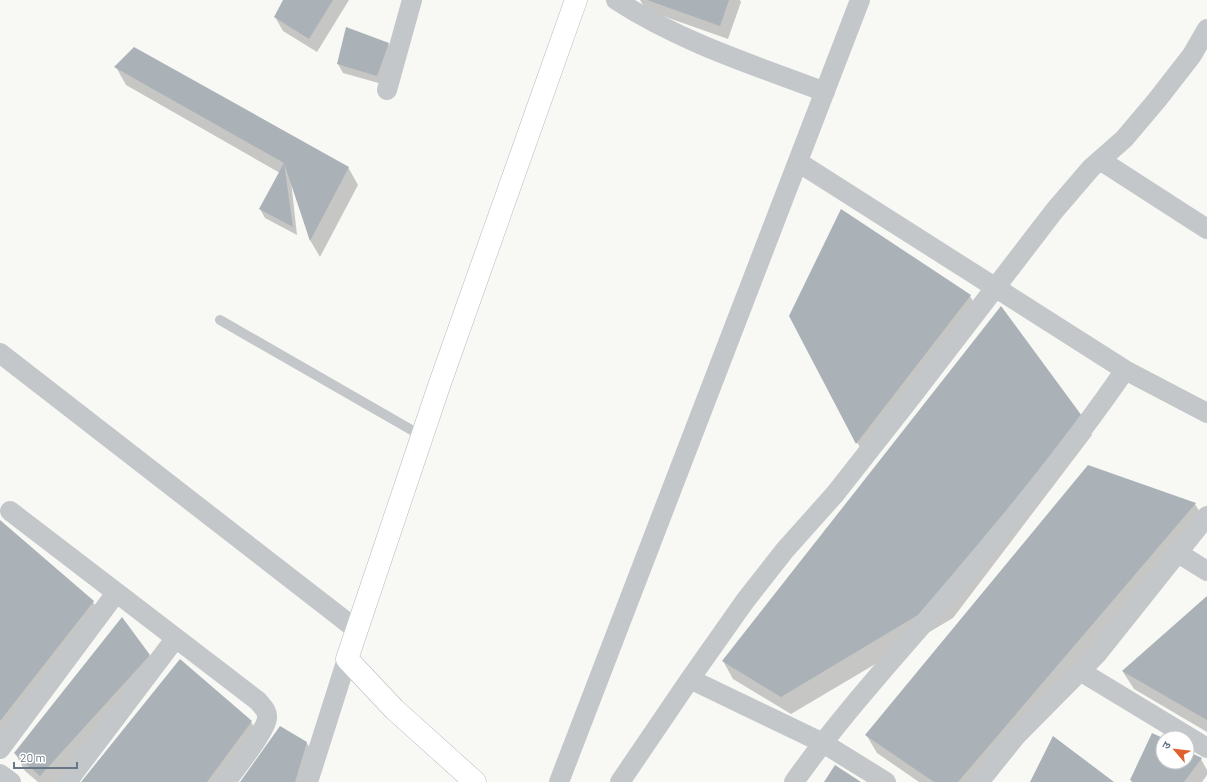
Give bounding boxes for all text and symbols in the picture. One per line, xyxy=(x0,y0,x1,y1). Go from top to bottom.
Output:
north arrow xyxy=(1155,730,1195,770)
text: उ xyxy=(1158,739,1173,751)
scale bar xyxy=(14,744,77,770)
text: 20 m xyxy=(20,750,46,764)

